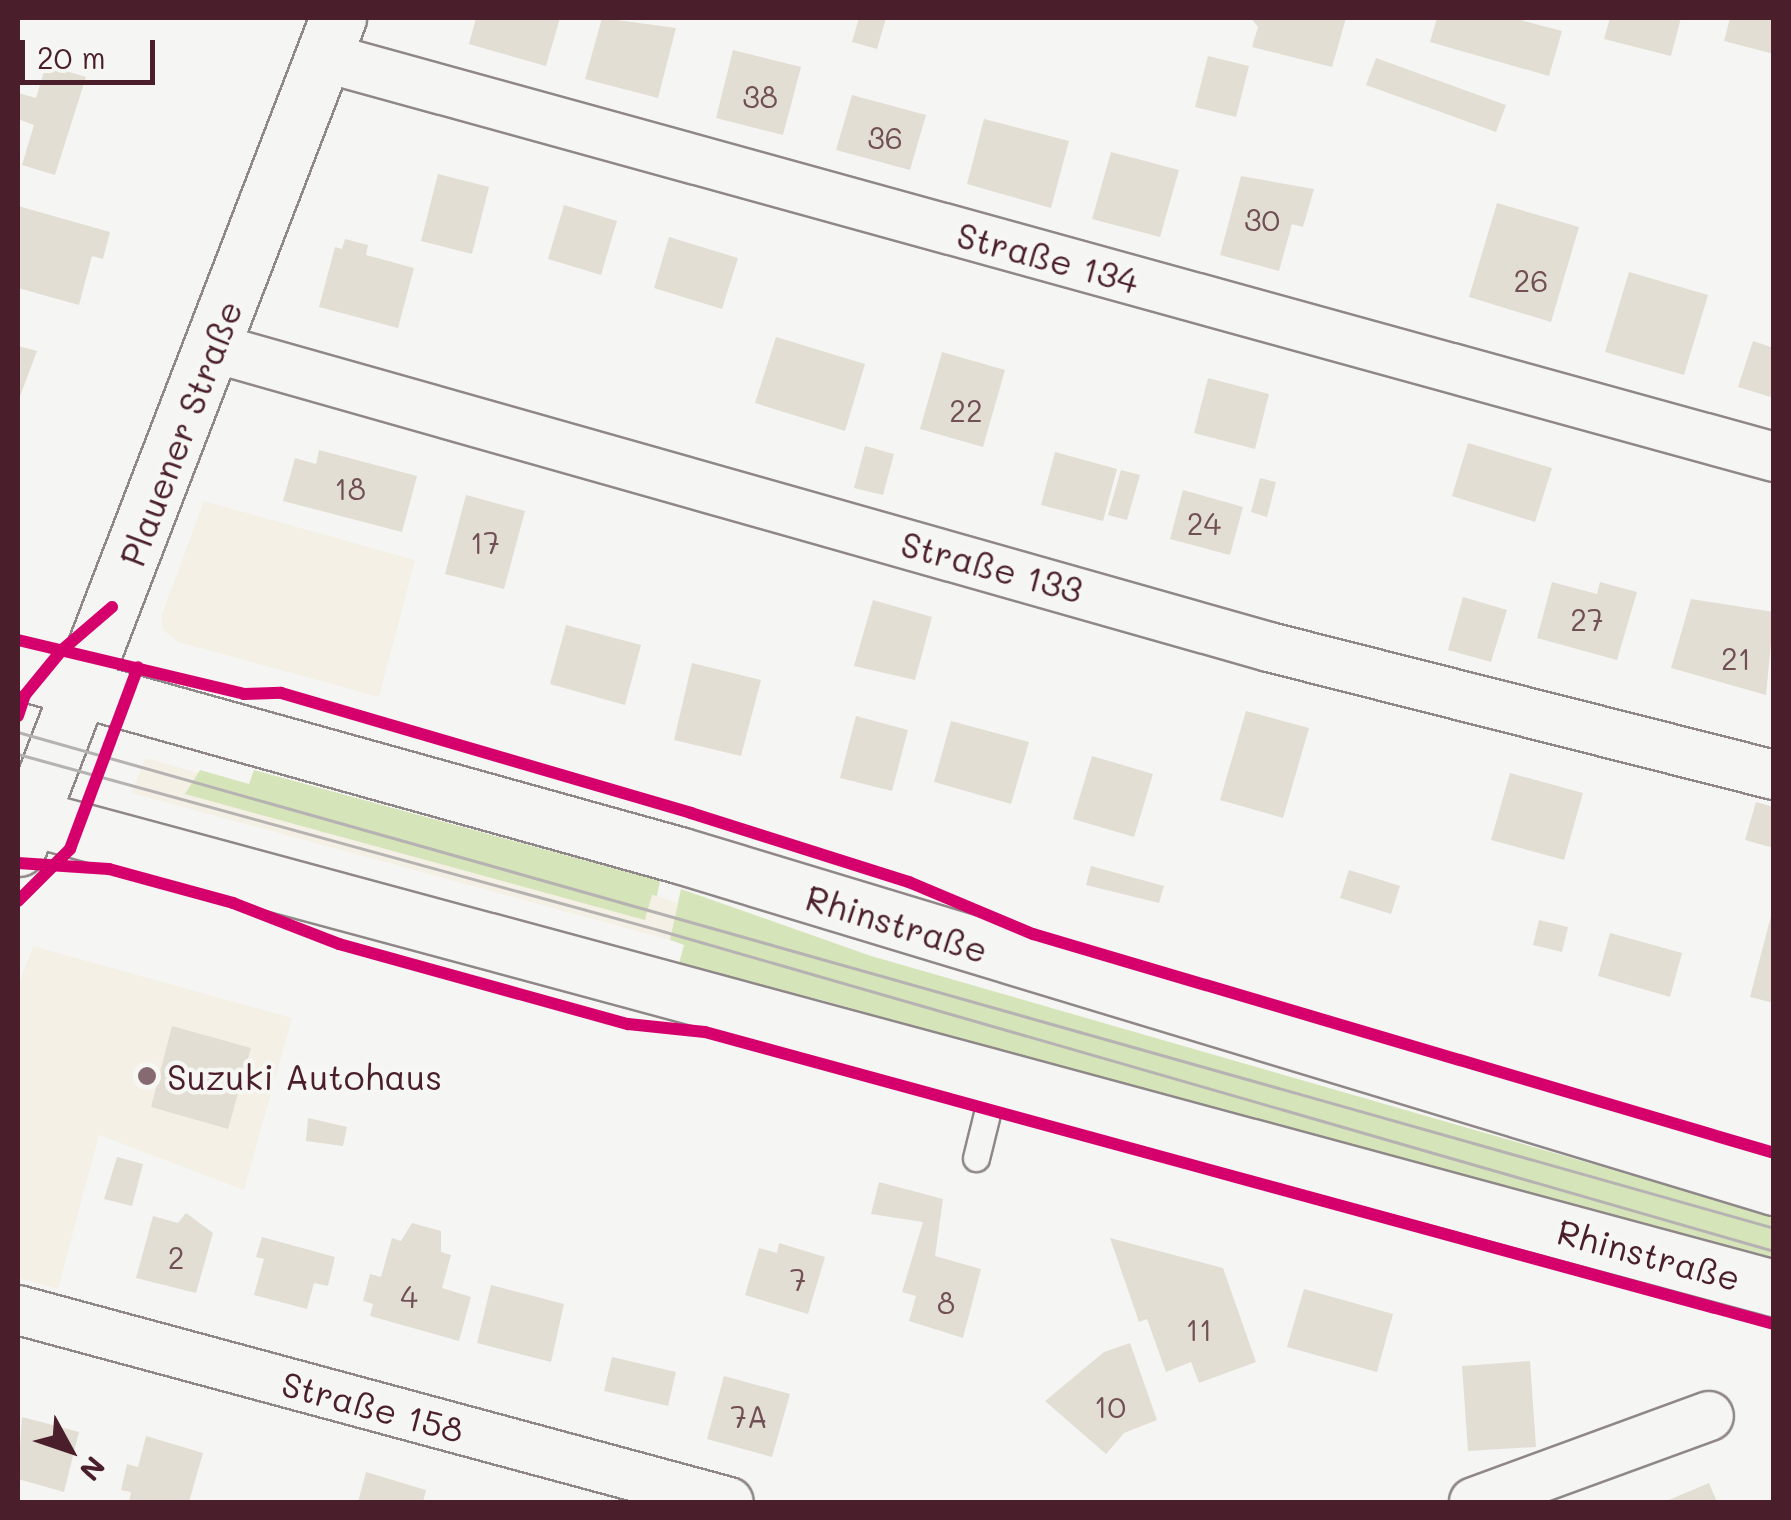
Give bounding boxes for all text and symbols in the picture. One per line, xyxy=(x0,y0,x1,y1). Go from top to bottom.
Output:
scale bar xyxy=(25,20,160,82)
text: 20 m xyxy=(37,37,106,77)
house number: 38 xyxy=(742,78,778,114)
house number: 36 xyxy=(867,119,903,155)
house number: 30 xyxy=(1244,201,1280,237)
street label: Straße 134 xyxy=(953,213,1143,301)
house number: 26 xyxy=(1514,262,1548,298)
street label: Plauener Straße xyxy=(110,294,250,572)
house number: 22 xyxy=(949,392,983,428)
house number: 18 xyxy=(334,470,366,506)
house number: 24 xyxy=(1187,505,1221,541)
street label: Straße 133 xyxy=(897,522,1087,610)
house number: 17 xyxy=(470,524,500,560)
house number: 27 xyxy=(1570,601,1604,637)
house number: 21 xyxy=(1721,640,1751,676)
street label: Rhinstraße xyxy=(801,875,993,971)
place label: Suzuki Autohaus xyxy=(167,1055,442,1097)
marker: Suzuki Autohaus xyxy=(136,1065,158,1087)
street label: Rhinstraße xyxy=(1553,1209,1745,1299)
house number: 2 xyxy=(168,1239,184,1275)
house number: 7 xyxy=(790,1261,806,1297)
house number: 4 xyxy=(400,1278,418,1314)
house number: 8 xyxy=(937,1284,955,1320)
house number: 11 xyxy=(1186,1311,1212,1347)
street label: Straße 158 xyxy=(277,1362,469,1450)
house number: 10 xyxy=(1094,1388,1126,1424)
house number: 7A xyxy=(730,1398,768,1434)
north arrow xyxy=(20,1400,120,1500)
text: N xyxy=(72,1450,114,1489)

